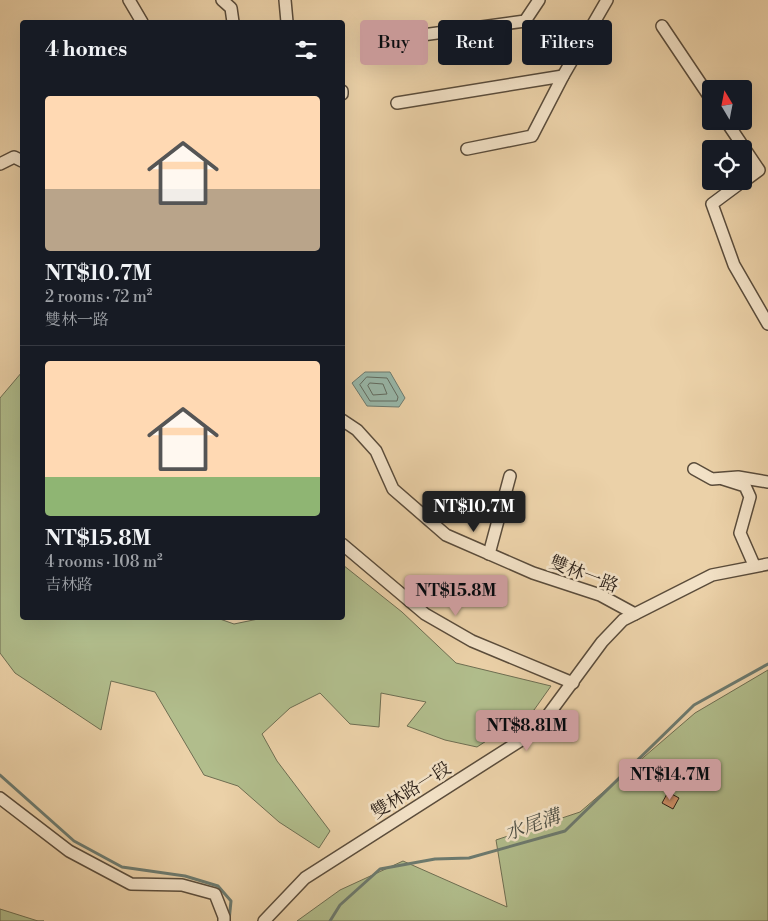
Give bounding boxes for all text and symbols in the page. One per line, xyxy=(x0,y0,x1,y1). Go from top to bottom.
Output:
chip: Buy xyxy=(360,20,428,65)
chip: Rent xyxy=(438,20,512,65)
chip: Filters xyxy=(522,20,612,65)
icon: filters xyxy=(292,36,320,64)
text: 4 homes xyxy=(45,37,127,63)
north arrow xyxy=(702,80,752,130)
map controls xyxy=(702,80,752,190)
icon: home xyxy=(138,128,228,218)
button: locate xyxy=(702,140,752,190)
text: NT$10.7M xyxy=(45,261,152,287)
text: 2 rooms · 72 m² xyxy=(45,287,152,307)
text: 雙林一路 xyxy=(45,310,109,330)
icon: home xyxy=(138,394,228,484)
pin: NT$10.7M xyxy=(422,490,526,533)
text: NT$10.7M xyxy=(433,497,515,517)
text: NT$15.8M xyxy=(45,526,151,552)
street label: 雙林一路 xyxy=(546,551,622,598)
text: 4 rooms · 108 m² xyxy=(45,552,163,572)
pin: NT$15.8M xyxy=(404,574,508,617)
text: 吉林路 xyxy=(45,575,93,595)
text: NT$15.8M xyxy=(416,581,496,601)
pin: NT$8.81M xyxy=(475,710,579,752)
text: NT$8.81M xyxy=(487,716,567,736)
street label: 雙林路一段 xyxy=(367,757,456,824)
pin: NT$14.7M xyxy=(618,758,722,801)
text: NT$14.7M xyxy=(630,765,710,785)
water label: 水尾溝 xyxy=(501,803,566,846)

